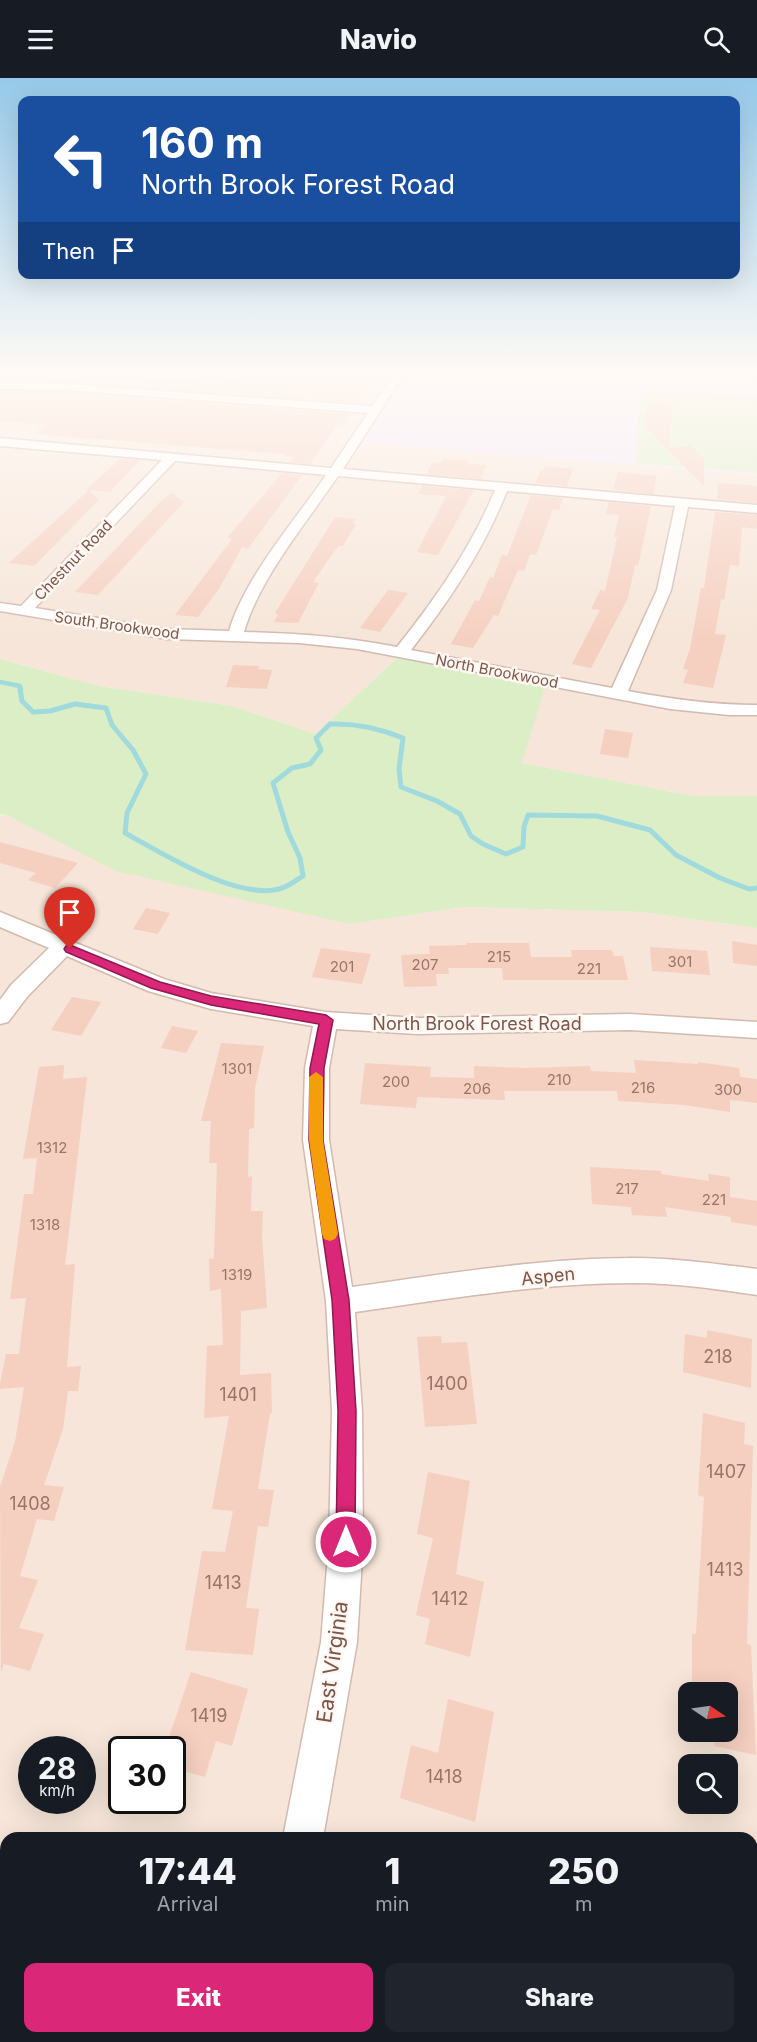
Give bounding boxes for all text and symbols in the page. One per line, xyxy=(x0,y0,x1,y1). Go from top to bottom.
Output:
icon: menu xyxy=(24,23,57,56)
text: Navio xyxy=(340,23,417,56)
icon: search xyxy=(700,23,733,56)
text: 160 m xyxy=(141,117,263,168)
icon: left xyxy=(42,120,120,198)
text: North Brook Forest Road xyxy=(141,168,455,201)
icon: arrive xyxy=(107,234,140,267)
text: Then xyxy=(42,238,95,264)
street label: Chestnut Road xyxy=(30,516,116,604)
street label: South Brookwood xyxy=(53,607,181,643)
street label: North Brookwood xyxy=(434,650,560,692)
pin xyxy=(44,887,95,949)
icon: arrive xyxy=(53,896,86,929)
house number: 215 xyxy=(487,947,511,966)
house number: 301 xyxy=(668,952,692,971)
house number: 207 xyxy=(412,955,438,974)
house number: 201 xyxy=(330,957,354,976)
house number: 221 xyxy=(577,959,601,978)
street label: North Brook Forest Road xyxy=(372,1013,582,1034)
house number: 1301 xyxy=(222,1059,252,1078)
house number: 210 xyxy=(547,1070,571,1089)
house number: 200 xyxy=(382,1072,410,1091)
house number: 216 xyxy=(631,1078,655,1097)
house number: 206 xyxy=(463,1079,491,1098)
house number: 300 xyxy=(714,1080,742,1099)
house number: 1312 xyxy=(37,1138,67,1157)
house number: 217 xyxy=(615,1179,639,1198)
house number: 221 xyxy=(702,1190,726,1209)
house number: 1318 xyxy=(30,1215,60,1234)
street label: Aspen xyxy=(520,1263,576,1289)
house number: 1319 xyxy=(222,1265,252,1284)
house number: 218 xyxy=(703,1346,733,1367)
house number: 1400 xyxy=(426,1373,468,1394)
house number: 1401 xyxy=(219,1384,257,1405)
house number: 1407 xyxy=(706,1461,746,1482)
house number: 1408 xyxy=(9,1493,51,1514)
position arrow xyxy=(314,1510,378,1574)
house number: 1413 xyxy=(706,1559,744,1580)
house number: 1413 xyxy=(204,1572,242,1593)
house number: 1412 xyxy=(432,1588,468,1609)
street label: East Virginia xyxy=(311,1600,353,1724)
north arrow xyxy=(678,1682,738,1742)
map controls xyxy=(678,1682,738,1814)
house number: 1419 xyxy=(190,1705,228,1726)
speed limit sign: 30 xyxy=(108,1736,186,1814)
text: 28 xyxy=(38,1750,76,1786)
button: search xyxy=(678,1754,738,1814)
house number: 1418 xyxy=(425,1766,463,1787)
text: km/h xyxy=(39,1781,75,1800)
text: 17:44 xyxy=(139,1849,237,1893)
text: 1 xyxy=(384,1849,400,1893)
text: 250 xyxy=(548,1849,619,1893)
text: Arrival xyxy=(157,1892,218,1916)
text: min xyxy=(375,1892,409,1916)
text: m xyxy=(575,1892,592,1916)
button: Exit xyxy=(24,1963,373,2032)
button: Share xyxy=(385,1963,734,2032)

